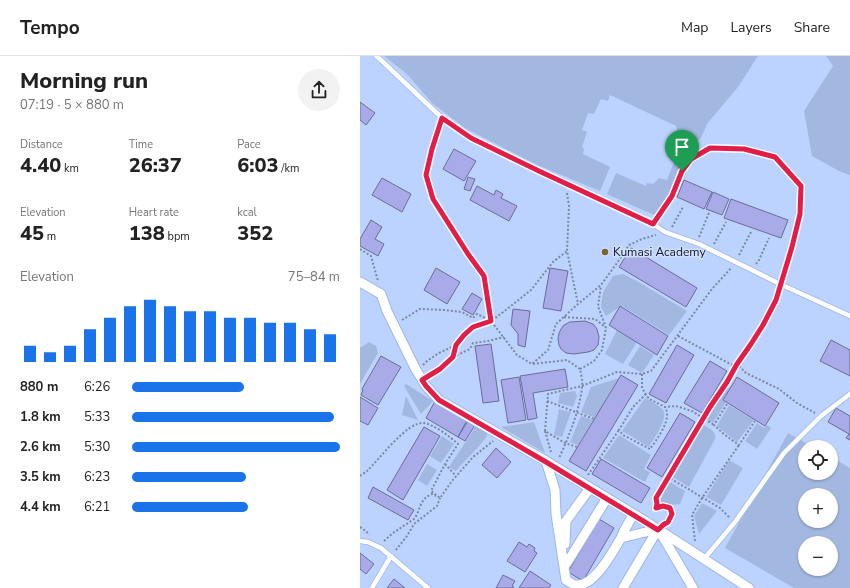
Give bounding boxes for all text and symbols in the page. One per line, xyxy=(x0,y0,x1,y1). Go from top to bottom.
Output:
text: Tempo xyxy=(20,15,80,41)
text: Map xyxy=(681,18,708,37)
text: Layers xyxy=(730,18,772,37)
text: Share xyxy=(794,18,830,37)
text: Morning run xyxy=(20,66,148,96)
button: share xyxy=(298,69,340,111)
text: 07:19 · 5 × 880 m xyxy=(20,96,124,114)
pin xyxy=(665,130,699,171)
icon: arrive xyxy=(671,136,693,158)
text: Distance xyxy=(20,137,63,152)
text: Time xyxy=(129,137,153,152)
text: Pace xyxy=(237,137,261,152)
text: 4.40 xyxy=(20,152,61,179)
text: 26:37 xyxy=(129,152,182,179)
text: 6:03 xyxy=(237,152,279,179)
text: km xyxy=(61,161,79,176)
text: /km xyxy=(279,161,299,176)
text: Elevation xyxy=(20,205,66,220)
text: Heart rate xyxy=(129,205,179,220)
text: kcal xyxy=(237,205,257,220)
text: 45 xyxy=(20,220,44,247)
text: 138 xyxy=(129,220,165,247)
text: 352 xyxy=(237,220,273,247)
text: m xyxy=(44,229,56,244)
text: bpm xyxy=(165,229,190,244)
place label: Kumasi Academy xyxy=(613,244,707,260)
marker: Kumasi Academy xyxy=(600,247,610,257)
text: Elevation xyxy=(20,268,74,286)
text: 75–84 m xyxy=(288,268,340,286)
text: 880 m xyxy=(20,378,58,396)
text: 6:26 xyxy=(84,378,110,396)
text: 1.8 km xyxy=(20,408,61,426)
text: 5:33 xyxy=(84,408,110,426)
text: 2.6 km xyxy=(20,438,61,456)
text: 5:30 xyxy=(84,438,110,456)
map controls xyxy=(798,440,838,576)
button: locate xyxy=(798,440,838,480)
text: 3.5 km xyxy=(20,468,61,486)
text: 6:23 xyxy=(84,468,110,486)
button: + xyxy=(798,488,838,528)
text: 4.4 km xyxy=(20,498,61,516)
text: 6:21 xyxy=(84,498,110,516)
button: − xyxy=(798,536,838,576)

